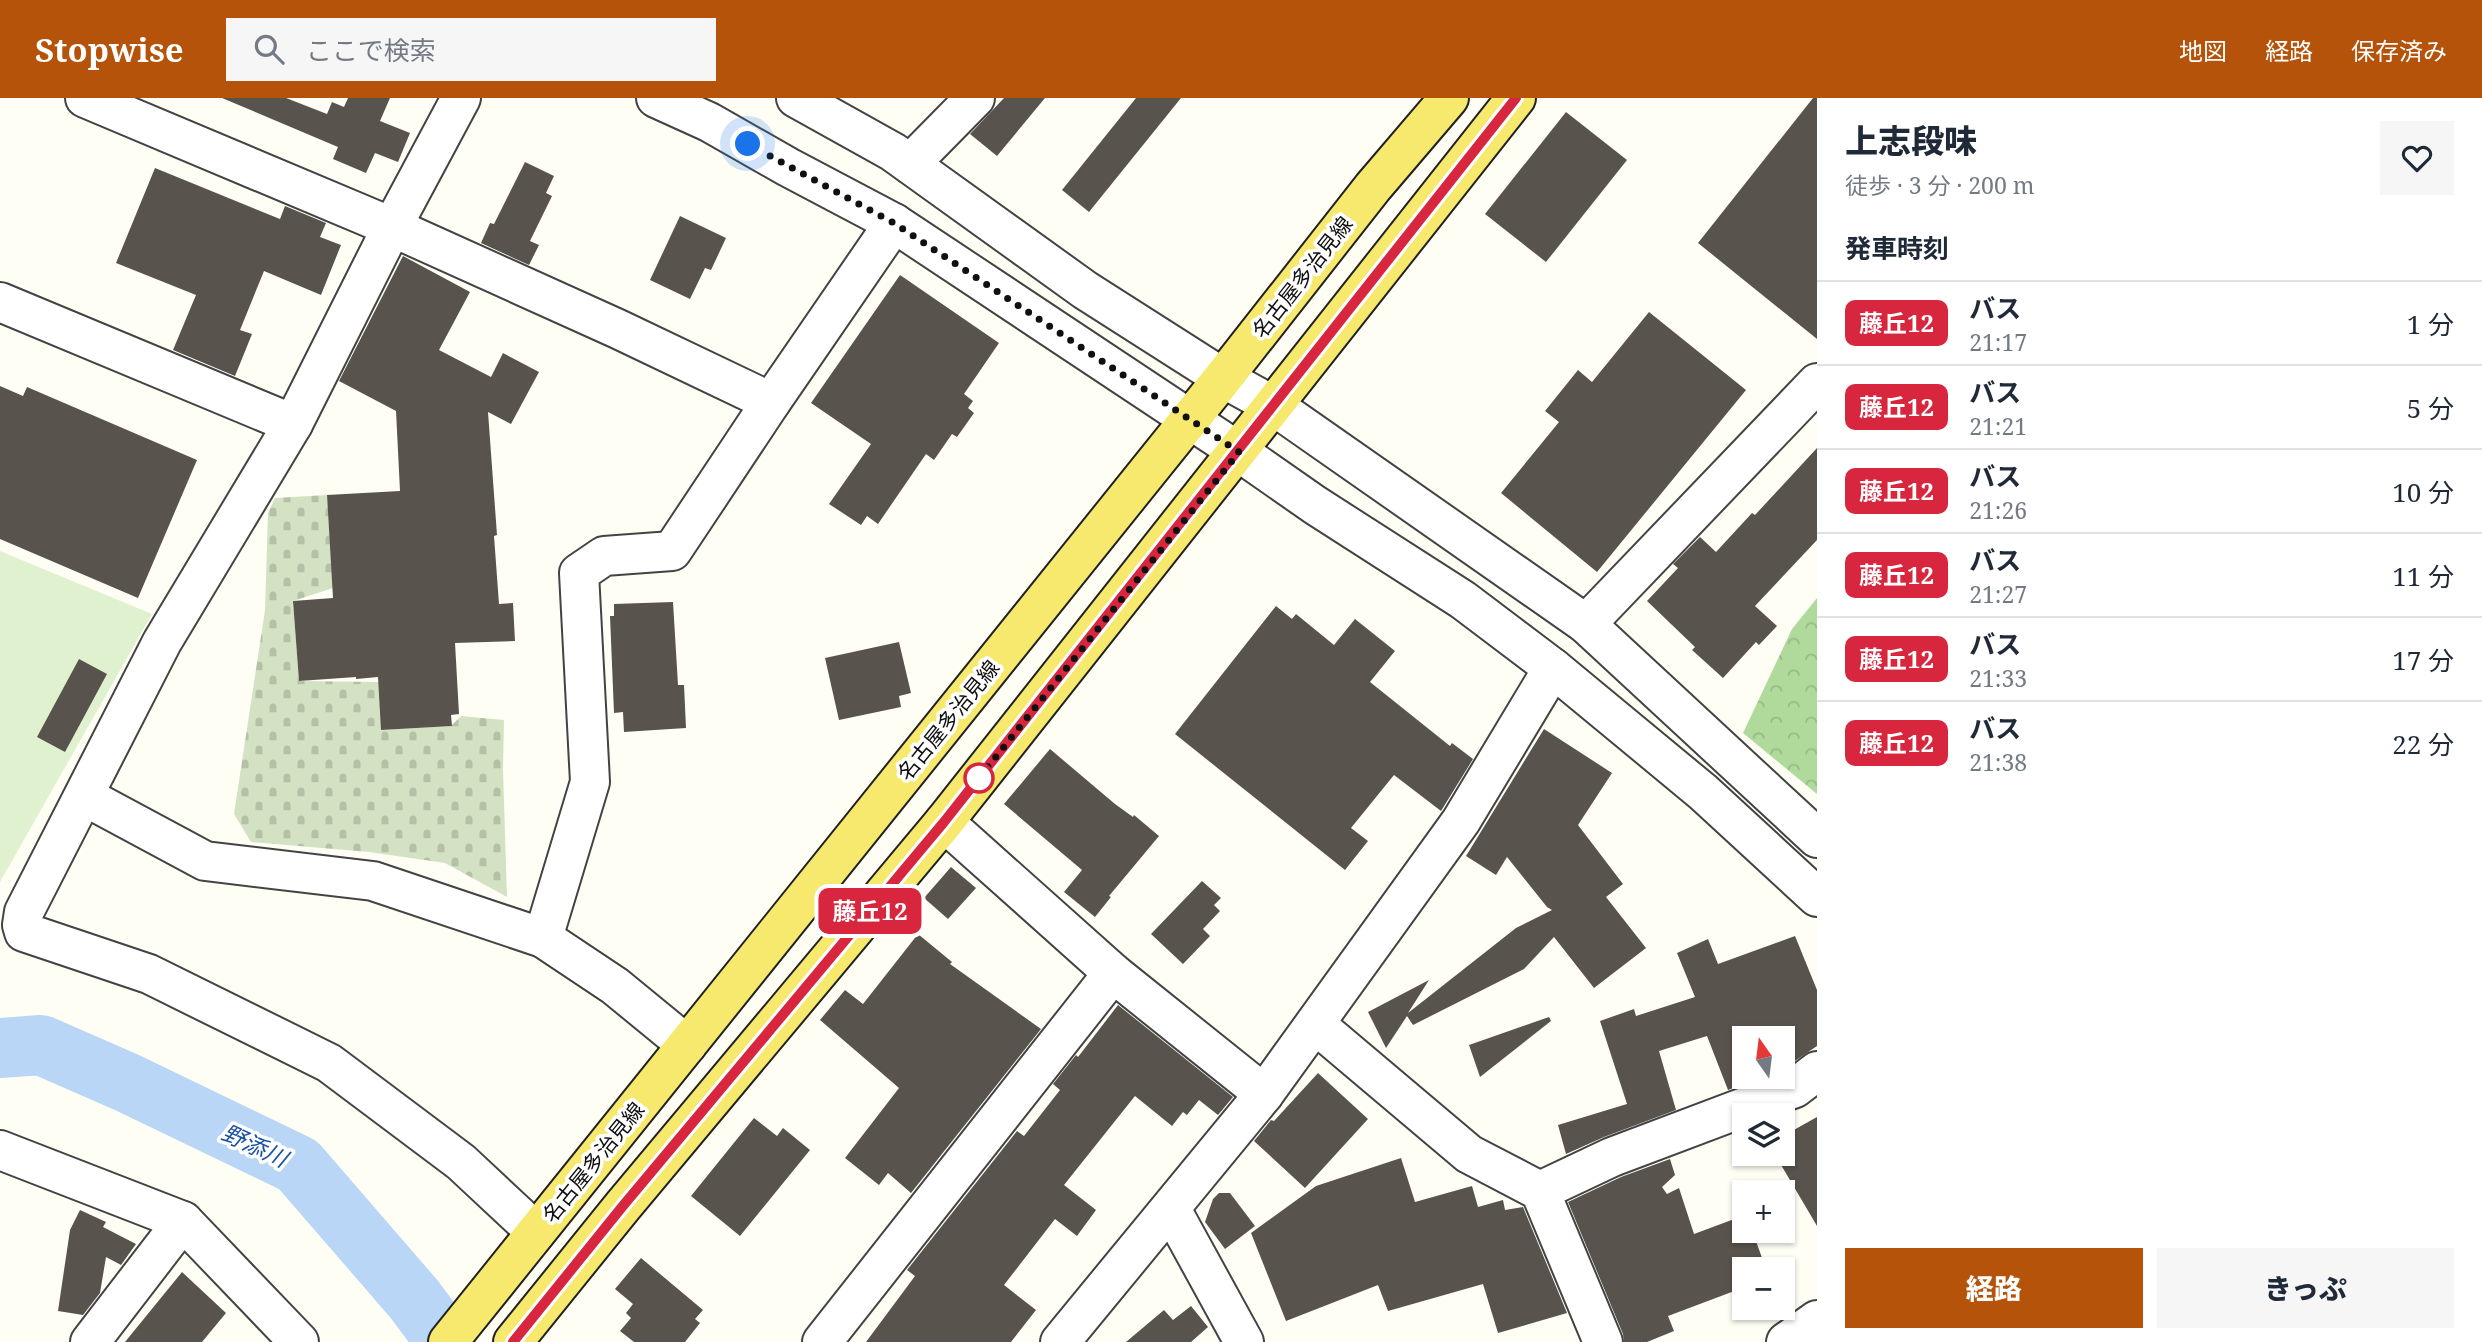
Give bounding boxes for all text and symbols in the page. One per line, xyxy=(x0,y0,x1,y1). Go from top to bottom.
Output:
search box xyxy=(226,18,716,81)
text: Stopwise xyxy=(35,27,184,72)
icon: search xyxy=(250,30,288,68)
text: ここで検索 xyxy=(306,32,436,68)
text: 地図 xyxy=(2179,34,2227,67)
text: 経路 xyxy=(2265,34,2313,67)
text: 保存済み xyxy=(2351,34,2447,67)
text: 上志段味 xyxy=(1845,118,1977,163)
button: heart xyxy=(2380,121,2454,195)
your location xyxy=(730,126,765,161)
text: 徒歩 · 3 分 · 200 m xyxy=(1845,169,2035,201)
street label: 名古屋多治見線 xyxy=(1246,210,1358,344)
text: 発車時刻 xyxy=(1845,230,1949,266)
text: バス xyxy=(1969,290,2021,326)
text: 藤丘12 xyxy=(1859,306,1934,339)
text: 1 分 xyxy=(2407,306,2454,342)
text: 21:17 xyxy=(1969,326,2027,358)
text: バス xyxy=(1969,374,2021,410)
text: 藤丘12 xyxy=(1859,390,1934,423)
text: 5 分 xyxy=(2407,390,2454,426)
text: 21:21 xyxy=(1969,410,2027,442)
text: バス xyxy=(1969,458,2021,494)
text: 藤丘12 xyxy=(1859,474,1934,507)
text: 10 分 xyxy=(2392,474,2454,510)
text: 21:26 xyxy=(1969,494,2027,526)
text: バス xyxy=(1969,542,2021,578)
text: 藤丘12 xyxy=(1859,558,1934,591)
text: 11 分 xyxy=(2392,558,2454,594)
text: 21:27 xyxy=(1969,578,2027,610)
text: バス xyxy=(1969,626,2021,662)
text: 藤丘12 xyxy=(1859,642,1934,675)
text: 17 分 xyxy=(2392,642,2454,678)
street label: 名古屋多治見線 xyxy=(891,654,1005,786)
text: 21:33 xyxy=(1969,662,2027,694)
text: バス xyxy=(1969,710,2021,746)
text: 藤丘12 xyxy=(1859,726,1934,759)
text: 22 分 xyxy=(2392,726,2454,762)
text: 21:38 xyxy=(1969,746,2027,778)
unlabelled marker xyxy=(964,763,994,793)
line badge: 藤丘12 xyxy=(821,888,919,934)
text: 藤丘12 xyxy=(832,894,908,927)
north arrow xyxy=(1732,1026,1796,1088)
map controls xyxy=(1732,1026,1795,1320)
street label: 名古屋多治見線 xyxy=(536,1096,650,1228)
button: layers xyxy=(1732,1103,1795,1166)
water label: 野添川 xyxy=(217,1116,296,1175)
button: + xyxy=(1732,1180,1795,1243)
button: 経路 xyxy=(1845,1248,2143,1328)
button: きっぷ xyxy=(2157,1248,2454,1328)
button: − xyxy=(1732,1257,1795,1320)

